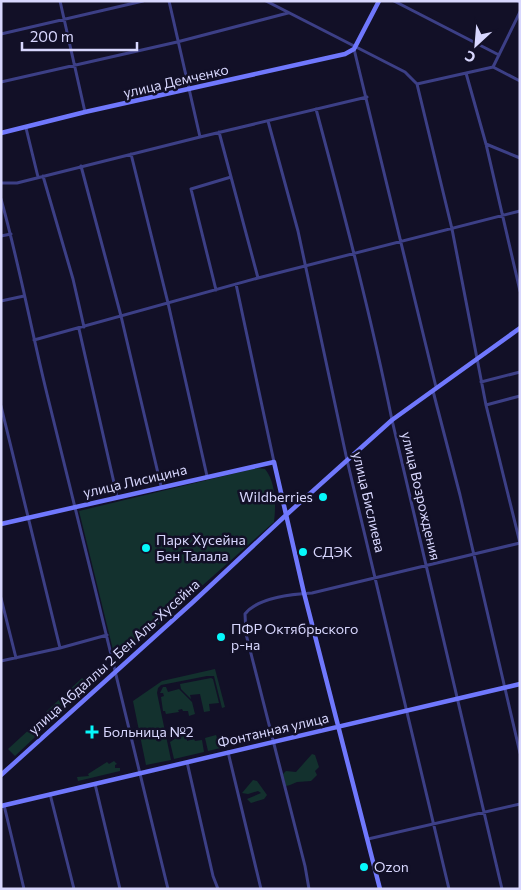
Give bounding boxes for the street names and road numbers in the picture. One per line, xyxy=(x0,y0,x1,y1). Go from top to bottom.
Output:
street label: улица Демченко xyxy=(122,60,230,101)
street label: улица Возрождения xyxy=(398,430,445,562)
street label: улица Бислиева xyxy=(350,450,389,554)
street label: улица Лисицина xyxy=(81,460,188,501)
street label: улица Абдаллы 2 Бен Аль-Хусейна xyxy=(25,575,203,738)
street label: Фонтанная улица xyxy=(216,708,330,751)

